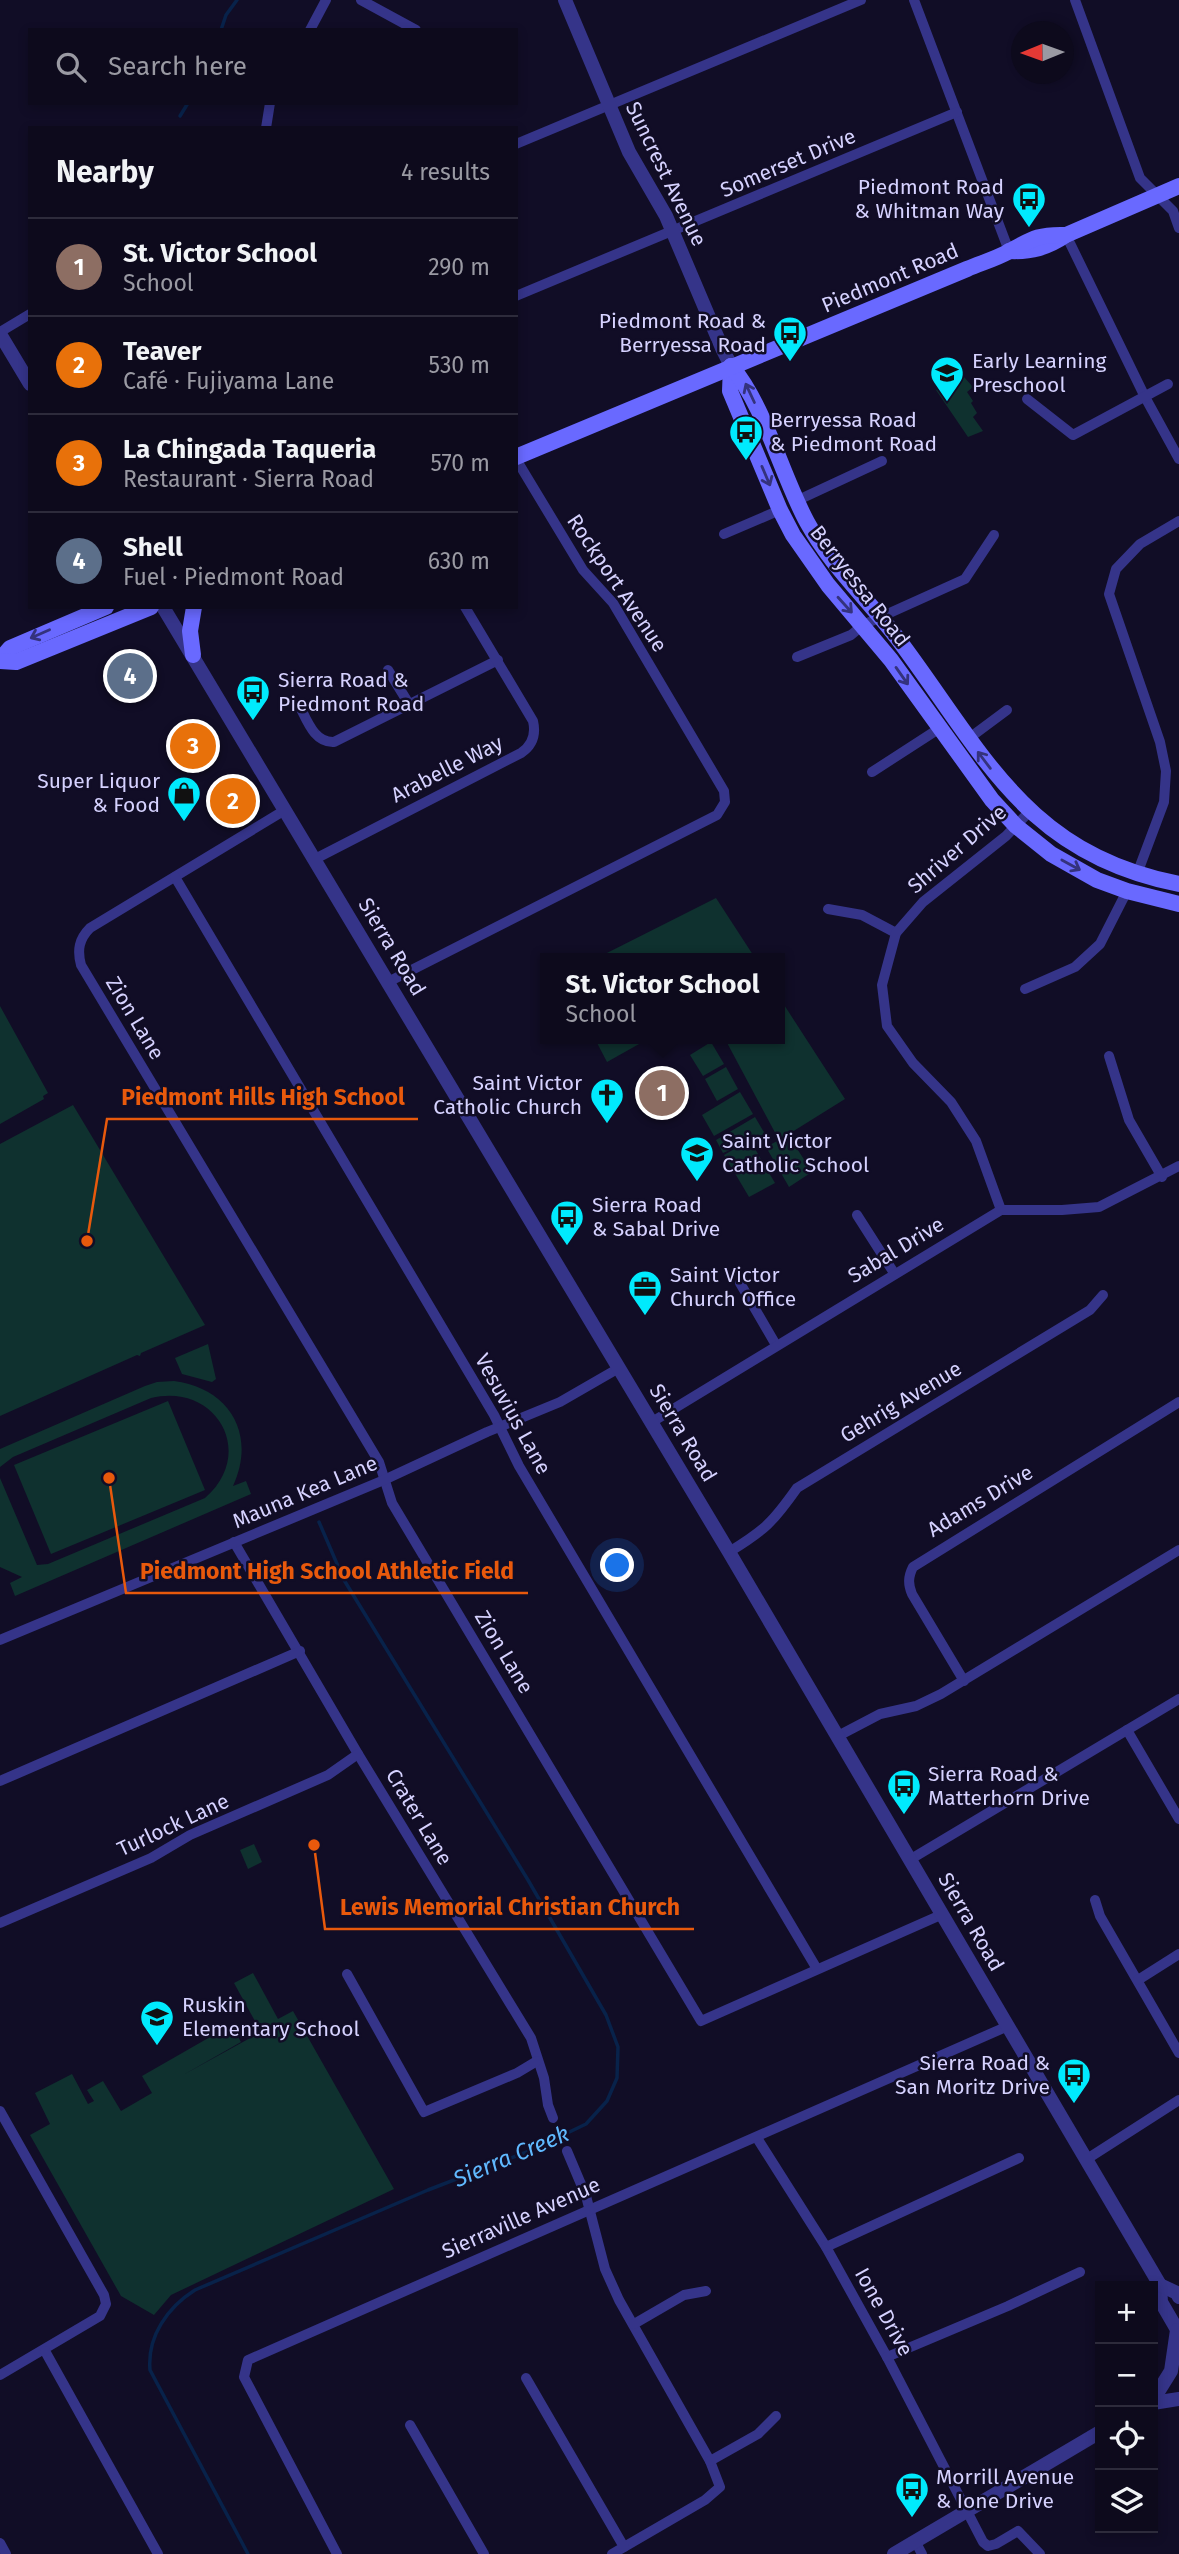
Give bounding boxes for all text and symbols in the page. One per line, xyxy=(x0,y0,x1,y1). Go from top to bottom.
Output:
north arrow xyxy=(1011,21,1074,84)
search box xyxy=(28,28,518,105)
icon: search xyxy=(52,48,90,86)
text: Search here xyxy=(108,51,247,82)
street label: Suncrest Avenue xyxy=(620,97,712,251)
street label: Somerset Drive xyxy=(716,123,860,203)
text: Nearby xyxy=(56,154,154,190)
text: 4 results xyxy=(401,158,490,186)
place label: Piedmont Road & Whitman Way xyxy=(855,174,1005,224)
bus stop icon: Piedmont Road & Whitman Way xyxy=(1010,180,1048,229)
street label: Piedmont Road xyxy=(818,237,962,319)
text: St. Victor School xyxy=(123,238,317,269)
text: 1 xyxy=(74,253,84,281)
text: 290 m xyxy=(428,253,490,281)
text: School xyxy=(123,269,194,297)
place label: Piedmont Road & Berryessa Road xyxy=(599,308,766,358)
bus stop icon: Piedmont Road & Berryessa Road xyxy=(771,314,809,363)
text: Teaver xyxy=(123,336,201,367)
place label: Early Learning Preschool xyxy=(972,348,1107,398)
text: 2 xyxy=(73,351,85,379)
text: 530 m xyxy=(429,351,490,379)
school or university icon: Early Learning Preschool xyxy=(928,354,966,403)
text: Café · Fujiyama Lane xyxy=(123,367,334,395)
one-way arrow xyxy=(743,383,756,404)
place label: Berryessa Road & Piedmont Road xyxy=(770,407,937,457)
bus stop icon: Berryessa Road & Piedmont Road xyxy=(727,413,765,462)
text: La Chingada Taqueria xyxy=(123,434,376,465)
text: 3 xyxy=(73,449,85,477)
text: 570 m xyxy=(430,449,490,477)
text: Restaurant · Sierra Road xyxy=(123,465,374,493)
one-way arrow xyxy=(760,465,773,486)
street label: Rockport Avenue xyxy=(561,509,673,657)
street label: Berryessa Road xyxy=(805,520,915,652)
text: Shell xyxy=(123,532,183,563)
text: 4 xyxy=(73,547,86,575)
text: 630 m xyxy=(428,547,490,575)
text: Fuel · Piedmont Road xyxy=(123,563,344,591)
one-way arrow xyxy=(837,596,854,613)
one-way arrow xyxy=(30,629,51,642)
pin: 4 xyxy=(107,650,153,702)
one-way arrow xyxy=(895,666,910,685)
place label: Sierra Road & Piedmont Road xyxy=(278,667,424,717)
bus stop icon: Sierra Road & Piedmont Road xyxy=(234,673,272,722)
pin: 3 xyxy=(170,720,216,772)
street label: Arabelle Way xyxy=(387,729,508,808)
one-way arrow xyxy=(977,752,992,770)
place label: Super Liquor & Food xyxy=(37,768,160,818)
shop icon: Super Liquor & Food xyxy=(165,774,203,823)
pin: 2 xyxy=(210,775,256,827)
street label: Shriver Drive xyxy=(902,799,1012,899)
one-way arrow xyxy=(1060,859,1081,872)
street label: Sierra Road xyxy=(353,893,431,1001)
popup xyxy=(540,953,785,1044)
text: St. Victor School xyxy=(566,969,759,1000)
street label: Zion Lane xyxy=(100,972,170,1064)
text: School xyxy=(566,1000,636,1028)
pin: 1 xyxy=(639,1067,685,1119)
place label: Saint Victor Catholic Church xyxy=(433,1070,582,1120)
callout: Piedmont Hills High School xyxy=(107,1075,418,1119)
church icon: Saint Victor Catholic Church xyxy=(588,1076,626,1125)
text: Piedmont Hills High School xyxy=(121,1083,405,1111)
place label: Saint Victor Catholic School xyxy=(722,1128,869,1178)
school or university icon: Saint Victor Catholic School xyxy=(678,1134,716,1183)
place label: Sierra Road & Sabal Drive xyxy=(592,1192,720,1242)
bus stop icon: Sierra Road & Sabal Drive xyxy=(548,1198,586,1247)
street label: Sabal Drive xyxy=(843,1211,949,1289)
place label: Saint Victor Church Office xyxy=(670,1262,796,1312)
office icon: Saint Victor Church Office xyxy=(626,1268,664,1317)
street label: Vesuvius Lane xyxy=(469,1349,557,1479)
street label: Gehrig Avenue xyxy=(835,1356,967,1448)
street label: Sierra Road xyxy=(644,1379,722,1487)
street label: Mauna Kea Lane xyxy=(229,1450,381,1534)
street label: Adams Drive xyxy=(922,1459,1038,1543)
your location xyxy=(600,1548,634,1582)
callout: Piedmont High School Athletic Field xyxy=(126,1549,528,1593)
text: Piedmont High School Athletic Field xyxy=(140,1557,514,1585)
street label: Zion Lane xyxy=(469,1606,539,1698)
place label: Sierra Road & Matterhorn Drive xyxy=(928,1761,1090,1811)
street label: Crater Lane xyxy=(380,1764,458,1870)
bus stop icon: Sierra Road & Matterhorn Drive xyxy=(885,1767,923,1816)
street label: Turlock Lane xyxy=(113,1788,233,1862)
street label: Sierra Road xyxy=(932,1868,1010,1976)
callout: Lewis Memorial Christian Church xyxy=(325,1885,694,1929)
text: Lewis Memorial Christian Church xyxy=(340,1893,680,1921)
place label: Ruskin Elementary School xyxy=(182,1992,360,2042)
school or university icon: Ruskin Elementary School xyxy=(138,1998,176,2047)
place label: Sierra Road & San Moritz Drive xyxy=(895,2050,1050,2100)
bus stop icon: Sierra Road & San Moritz Drive xyxy=(1055,2056,1093,2105)
water label: Sierra Creek xyxy=(448,2119,573,2193)
street label: Sierraville Avenue xyxy=(438,2171,604,2265)
street label: Ione Drive xyxy=(849,2263,919,2361)
map controls xyxy=(1095,2281,1158,2533)
button: + xyxy=(1095,2281,1158,2344)
button: − xyxy=(1095,2344,1158,2407)
button: locate xyxy=(1095,2407,1158,2470)
place label: Morrill Avenue & Ione Drive xyxy=(936,2464,1074,2514)
bus stop icon: Morrill Avenue & Ione Drive xyxy=(893,2470,931,2519)
button: layers xyxy=(1095,2470,1158,2533)

